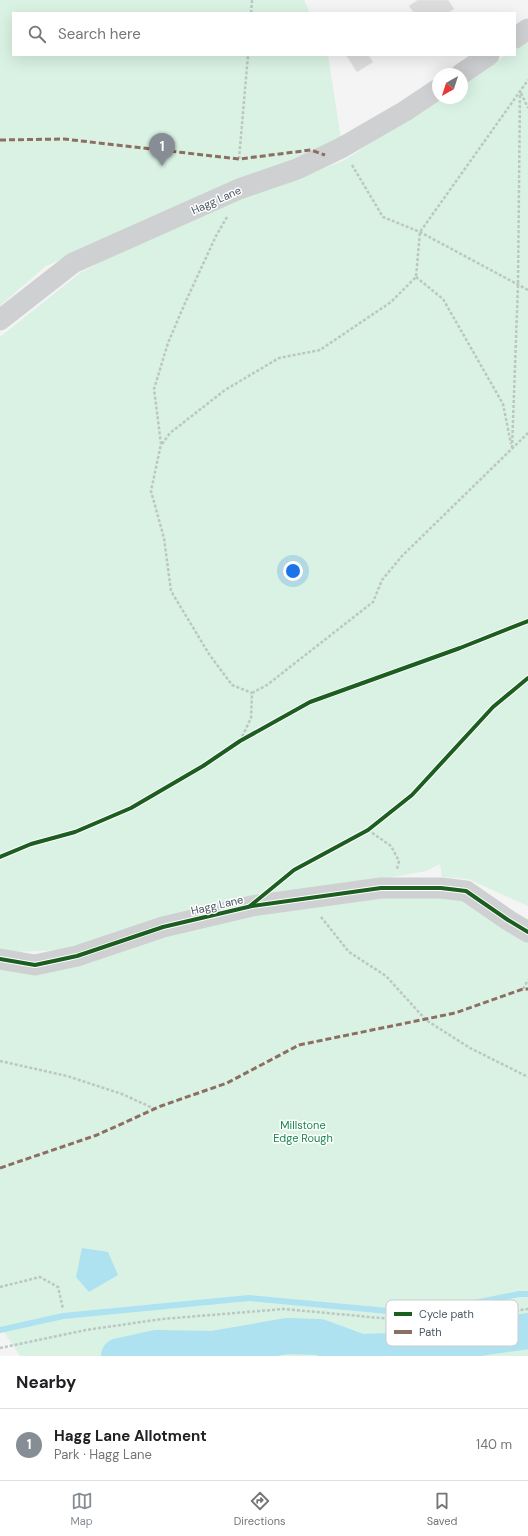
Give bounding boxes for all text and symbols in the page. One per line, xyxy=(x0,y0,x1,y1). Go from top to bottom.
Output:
search box xyxy=(12,12,516,56)
icon: search xyxy=(26,23,48,45)
text: Search here xyxy=(58,24,141,44)
north arrow xyxy=(432,68,468,104)
pin: 1 xyxy=(149,133,175,166)
street label: Hagg Lane xyxy=(189,183,243,217)
your location xyxy=(283,561,303,581)
street label: Hagg Lane xyxy=(190,892,244,918)
park label: Millstone Edge Rough xyxy=(273,1118,333,1145)
legend xyxy=(386,1300,518,1346)
text: Cycle path xyxy=(419,1307,474,1321)
text: Path xyxy=(419,1325,442,1339)
text: Nearby xyxy=(16,1371,76,1393)
text: Hagg Lane Allotment xyxy=(54,1426,207,1446)
text: 1 xyxy=(27,1436,31,1453)
text: 140 m xyxy=(476,1436,512,1453)
text: Park · Hagg Lane xyxy=(54,1446,152,1463)
tab: Map xyxy=(71,1490,93,1528)
tab: Directions xyxy=(234,1490,286,1528)
tab: Saved xyxy=(427,1490,457,1528)

